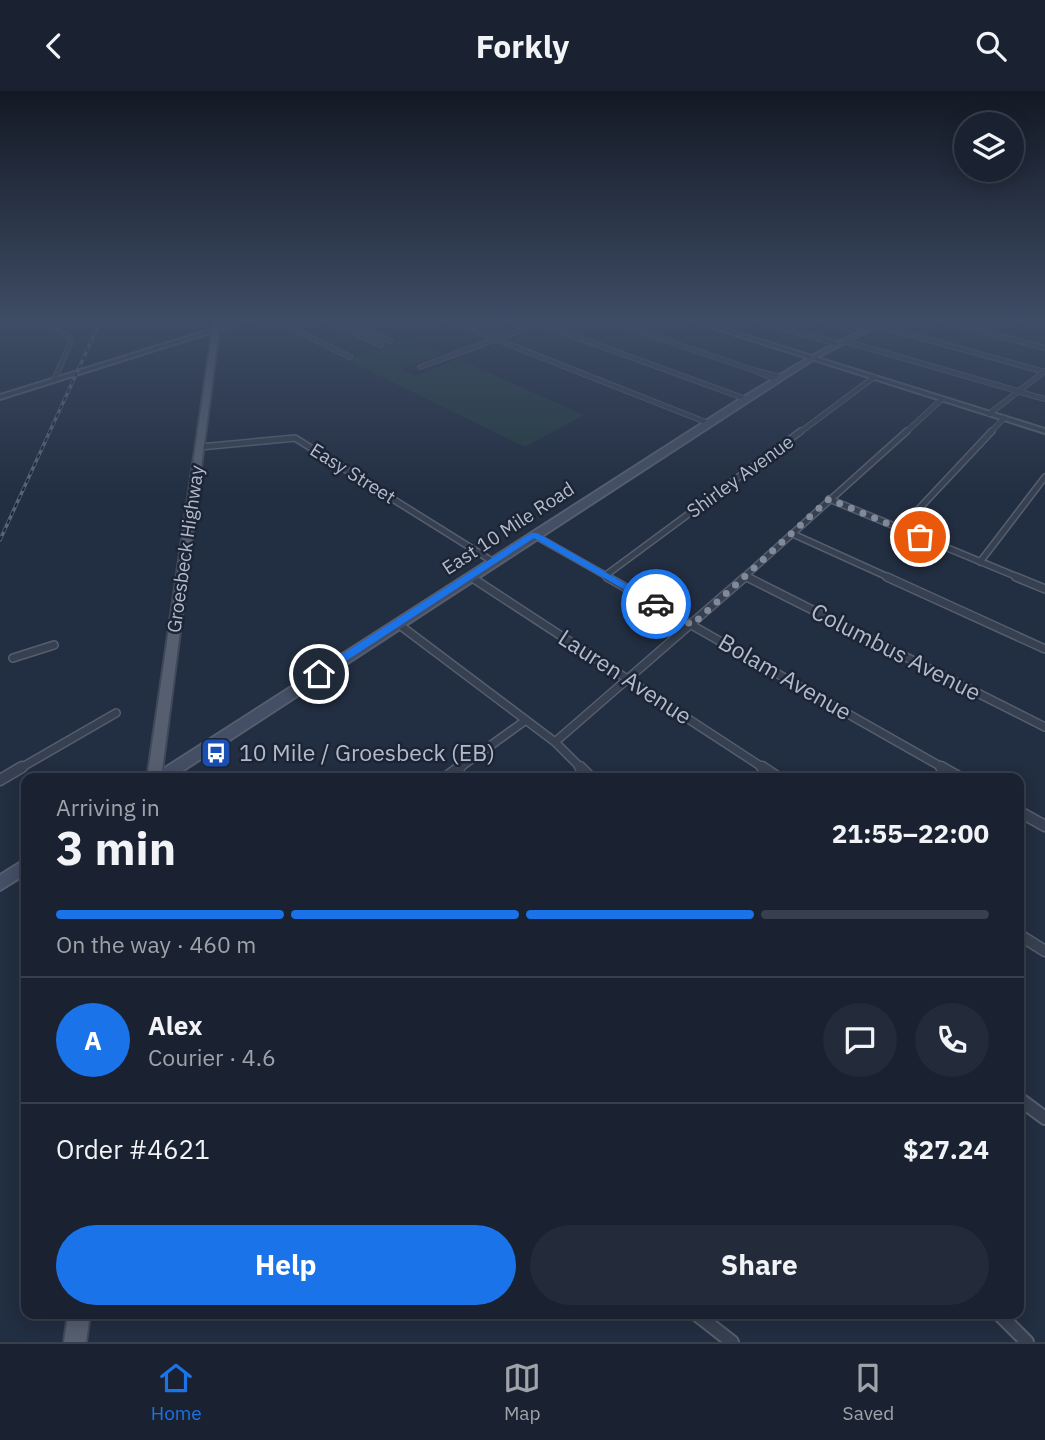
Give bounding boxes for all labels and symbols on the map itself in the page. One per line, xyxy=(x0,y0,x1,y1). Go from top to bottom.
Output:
street label: Shirley Avenue xyxy=(682,429,798,523)
street label: Easy Street xyxy=(306,437,400,509)
street label: Groesbeck Highway xyxy=(161,463,209,634)
street label: East 10 Mile Road xyxy=(437,476,579,580)
pin xyxy=(890,507,950,567)
courier xyxy=(621,569,691,639)
street label: Columbus Avenue xyxy=(807,595,986,707)
street label: Lauren Avenue xyxy=(553,622,698,730)
street label: Bolam Avenue xyxy=(714,626,857,726)
pin xyxy=(289,644,349,704)
bus stop icon: 10 Mile / Groesbeck (EB) xyxy=(199,736,233,770)
place label: 10 Mile / Groesbeck (EB) xyxy=(239,737,495,767)

